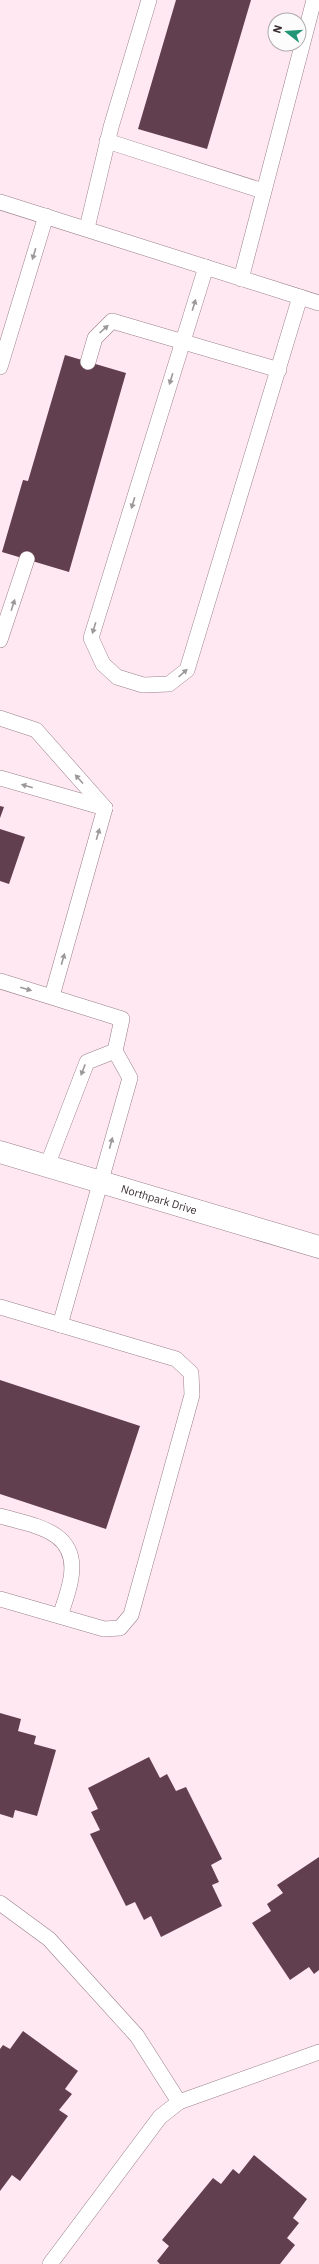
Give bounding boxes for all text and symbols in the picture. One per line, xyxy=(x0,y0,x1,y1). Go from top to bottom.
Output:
north arrow xyxy=(267,12,307,52)
text: N xyxy=(270,23,285,35)
one-way arrow xyxy=(31,248,37,260)
one-way arrow xyxy=(191,298,197,310)
one-way arrow xyxy=(99,324,110,333)
one-way arrow xyxy=(168,374,174,386)
one-way arrow xyxy=(130,498,136,510)
one-way arrow xyxy=(10,598,16,610)
one-way arrow xyxy=(91,622,97,634)
one-way arrow xyxy=(178,668,188,678)
one-way arrow xyxy=(75,774,84,784)
one-way arrow xyxy=(21,783,33,789)
one-way arrow xyxy=(95,827,101,839)
one-way arrow xyxy=(60,952,66,964)
one-way arrow xyxy=(20,986,32,992)
one-way arrow xyxy=(80,1065,86,1077)
one-way arrow xyxy=(109,1137,115,1150)
street label: Northpark Drive xyxy=(119,1181,199,1217)

